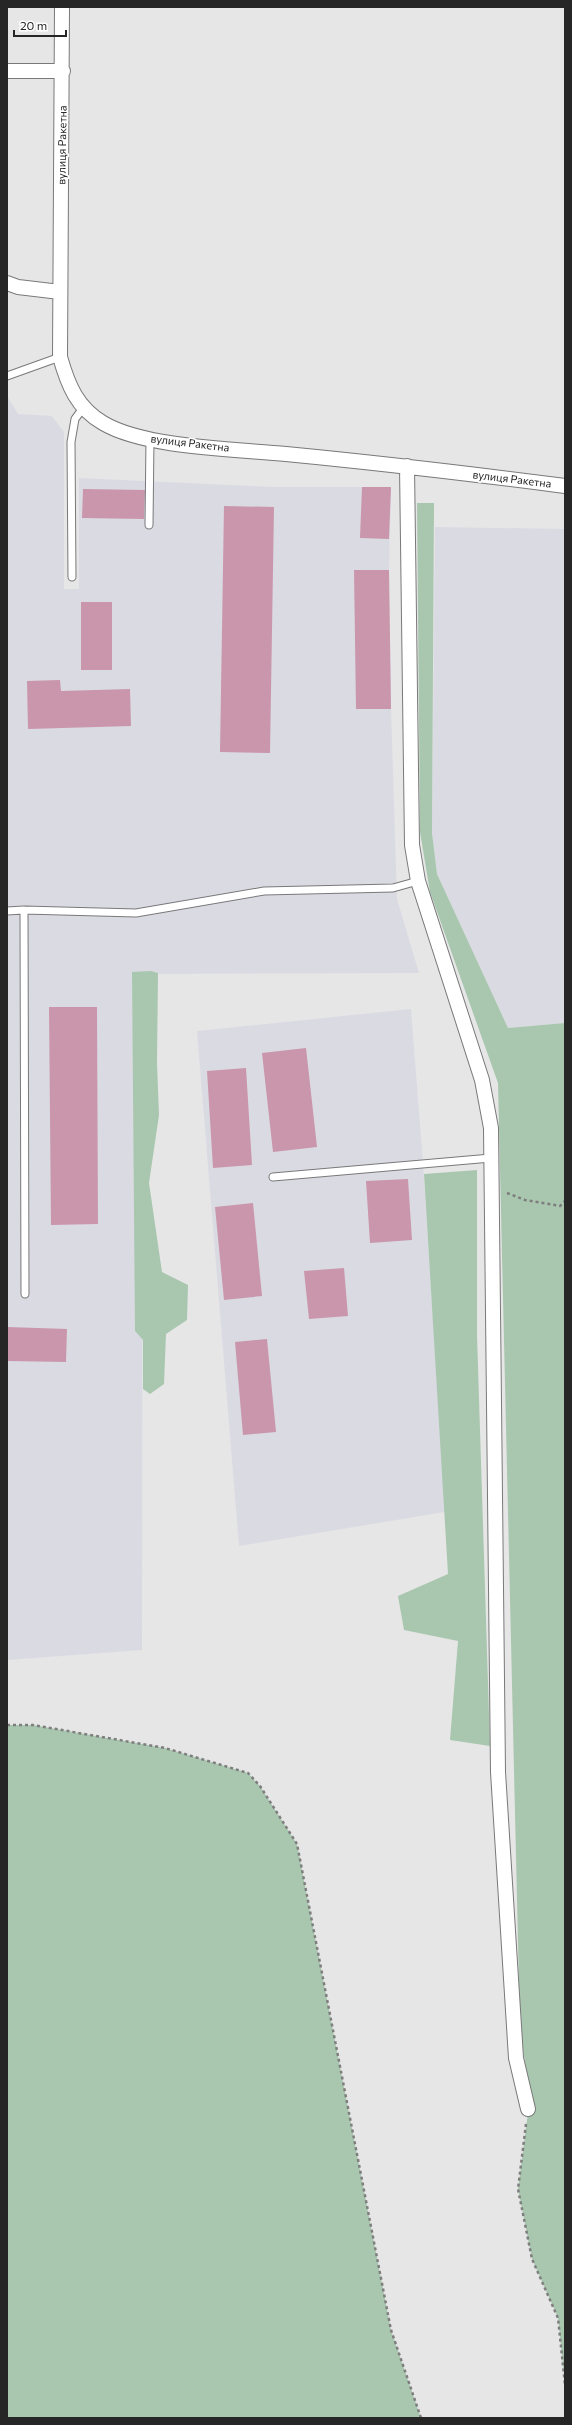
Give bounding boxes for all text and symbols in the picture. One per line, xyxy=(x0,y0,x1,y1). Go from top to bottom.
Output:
scale bar xyxy=(14,12,66,38)
text: 20 m xyxy=(20,18,47,32)
street label: вулиця Ракетна xyxy=(54,105,69,185)
street label: вулиця Ракетна xyxy=(150,431,230,454)
street label: вулиця Ракетна xyxy=(472,467,552,490)

